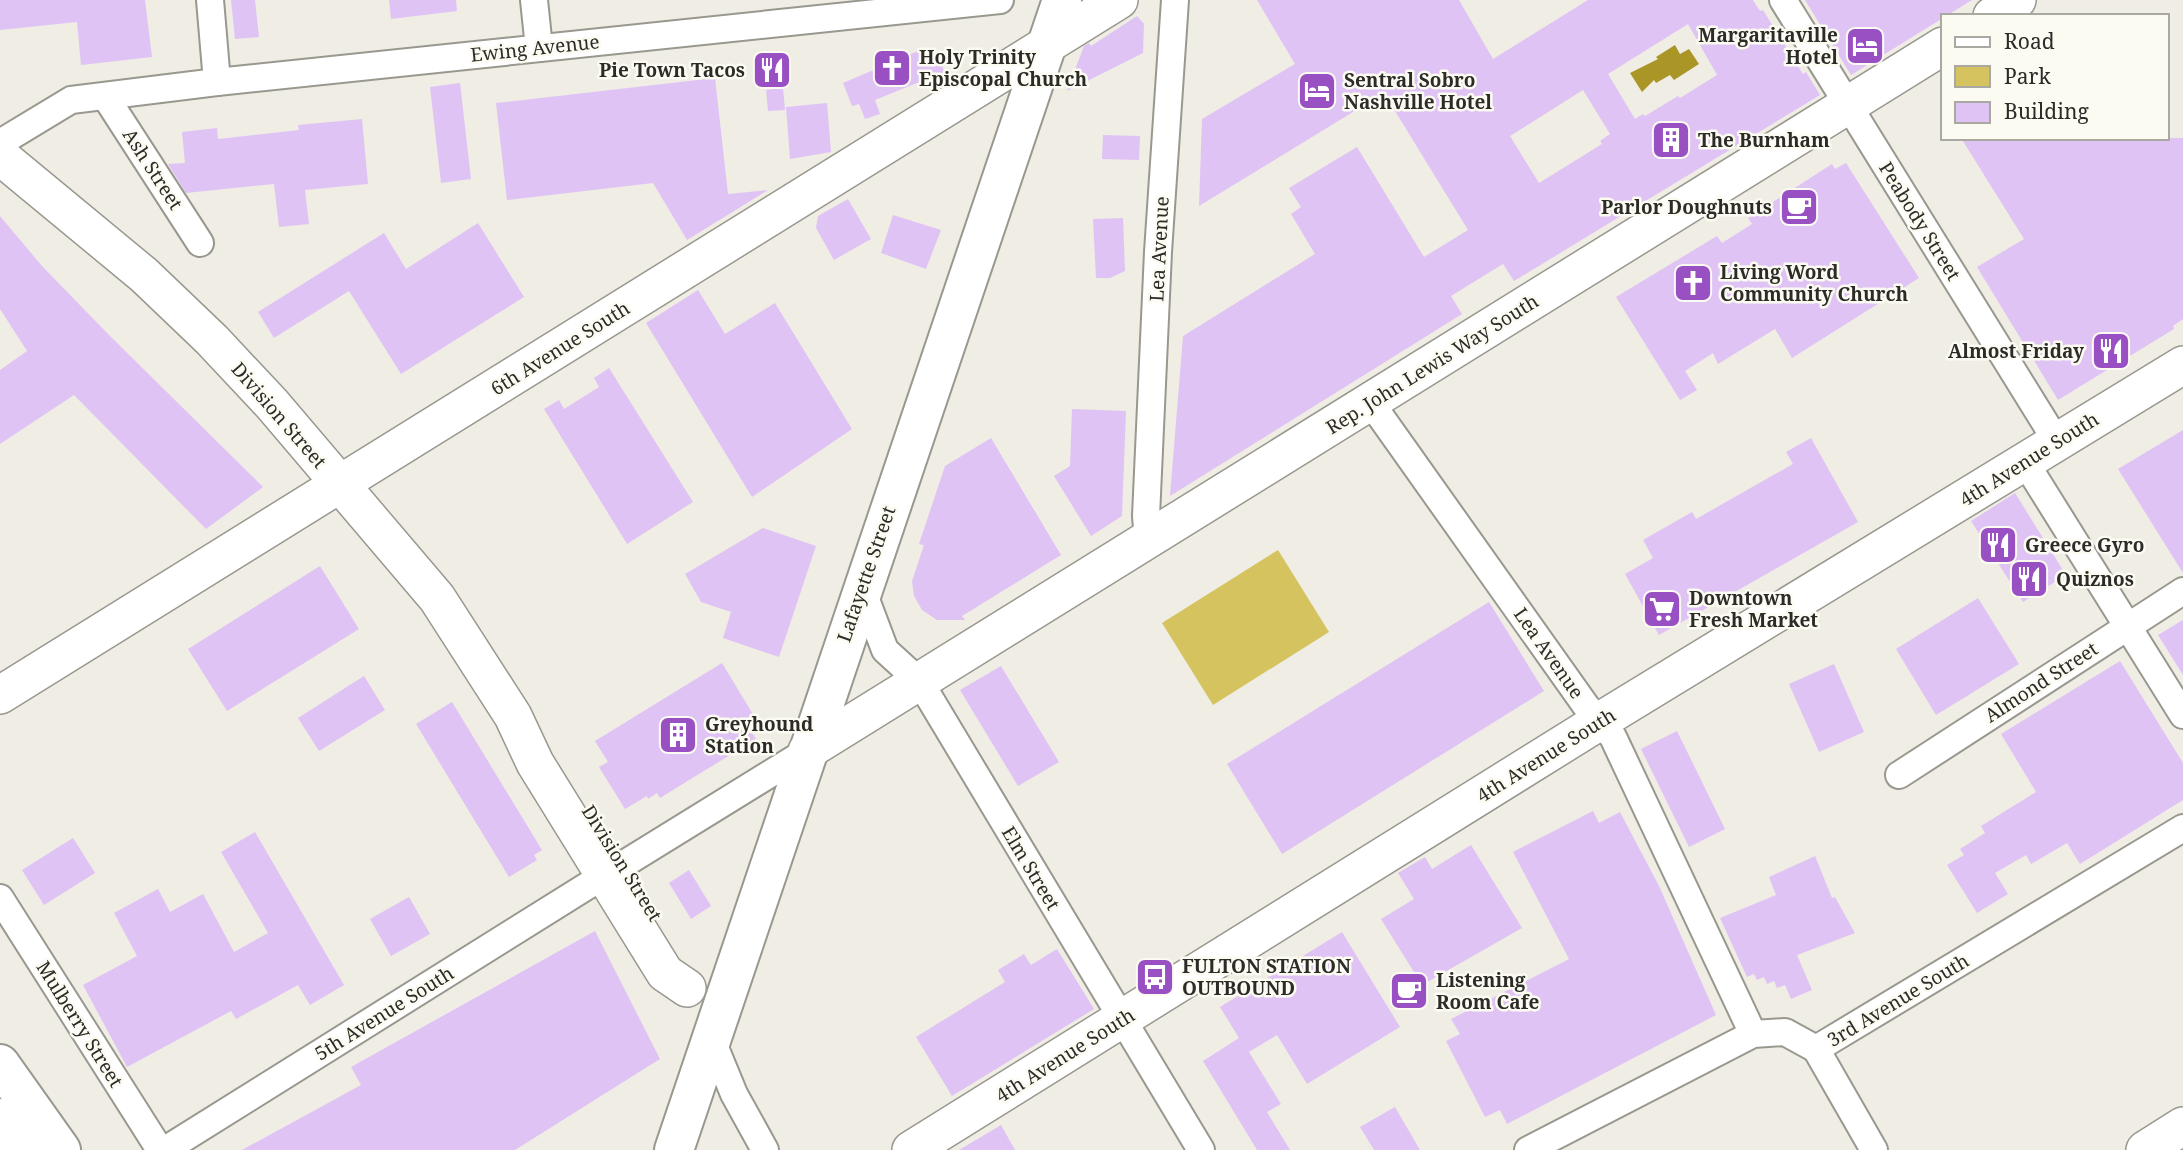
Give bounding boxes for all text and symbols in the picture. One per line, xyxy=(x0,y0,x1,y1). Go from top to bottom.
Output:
legend xyxy=(1941,14,2169,140)
place label: Margaritaville Hotel xyxy=(1698,22,1838,70)
hotel icon: Margaritaville Hotel xyxy=(1844,25,1886,67)
text: Road xyxy=(2004,27,2055,55)
street label: Ewing Avenue xyxy=(469,28,601,68)
place label: Holy Trinity Episcopal Church xyxy=(919,44,1087,92)
church icon: Holy Trinity Episcopal Church xyxy=(871,47,913,89)
restaurant icon: Pie Town Tacos xyxy=(751,49,793,91)
place label: Pie Town Tacos xyxy=(599,57,745,83)
text: Park xyxy=(2004,62,2051,90)
place label: Sentral Sobro Nashville Hotel xyxy=(1344,67,1492,115)
hotel icon: Sentral Sobro Nashville Hotel xyxy=(1296,70,1338,112)
text: Building xyxy=(2004,97,2089,125)
building icon: The Burnham xyxy=(1650,119,1692,161)
street label: Ash Street xyxy=(117,123,189,215)
place label: The Burnham xyxy=(1698,127,1830,153)
street label: Peabody Street xyxy=(1873,157,1967,286)
cafe icon: Parlor Doughnuts xyxy=(1778,186,1820,228)
place label: Parlor Doughnuts xyxy=(1601,194,1772,220)
street label: Lea Avenue xyxy=(1143,196,1175,302)
place label: Living Word Community Church xyxy=(1720,259,1909,307)
church icon: Living Word Community Church xyxy=(1672,262,1714,304)
street label: Rep. John Lewis Way South xyxy=(1321,288,1543,440)
street label: 6th Avenue South xyxy=(486,295,634,401)
restaurant icon: Almost Friday xyxy=(2090,330,2132,372)
place label: Almost Friday xyxy=(1948,338,2084,364)
street label: Division Street xyxy=(226,356,333,474)
street label: 4th Avenue South xyxy=(1955,406,2103,512)
street label: Lafayette Street xyxy=(831,502,902,645)
restaurant icon: Greece Gyro xyxy=(1977,524,2019,566)
place label: Greece Gyro xyxy=(2025,532,2144,558)
restaurant icon: Quiznos xyxy=(2008,558,2050,600)
place label: Quiznos xyxy=(2056,566,2134,592)
place label: Downtown Fresh Market xyxy=(1689,585,1818,633)
supermarket icon: Downtown Fresh Market xyxy=(1641,588,1683,630)
street label: Lea Avenue xyxy=(1508,602,1590,704)
street label: Almond Street xyxy=(1979,636,2103,728)
street label: 4th Avenue South xyxy=(1472,702,1620,808)
place label: Greyhound Station xyxy=(705,711,814,759)
building icon: Greyhound Station xyxy=(657,714,699,756)
street label: Division Street xyxy=(576,800,668,926)
street label: Elm Street xyxy=(996,821,1066,915)
street label: 3rd Avenue South xyxy=(1822,947,1974,1053)
place label: FULTON STATION OUTBOUND xyxy=(1182,953,1351,1001)
street label: Mulberry Street xyxy=(31,956,129,1092)
bus stop icon: FULTON STATION OUTBOUND xyxy=(1134,956,1176,998)
street label: 5th Avenue South xyxy=(310,960,458,1066)
place label: Listening Room Cafe xyxy=(1436,967,1539,1015)
cafe icon: Listening Room Cafe xyxy=(1388,970,1430,1012)
street label: 4th Avenue South xyxy=(991,1002,1139,1108)

